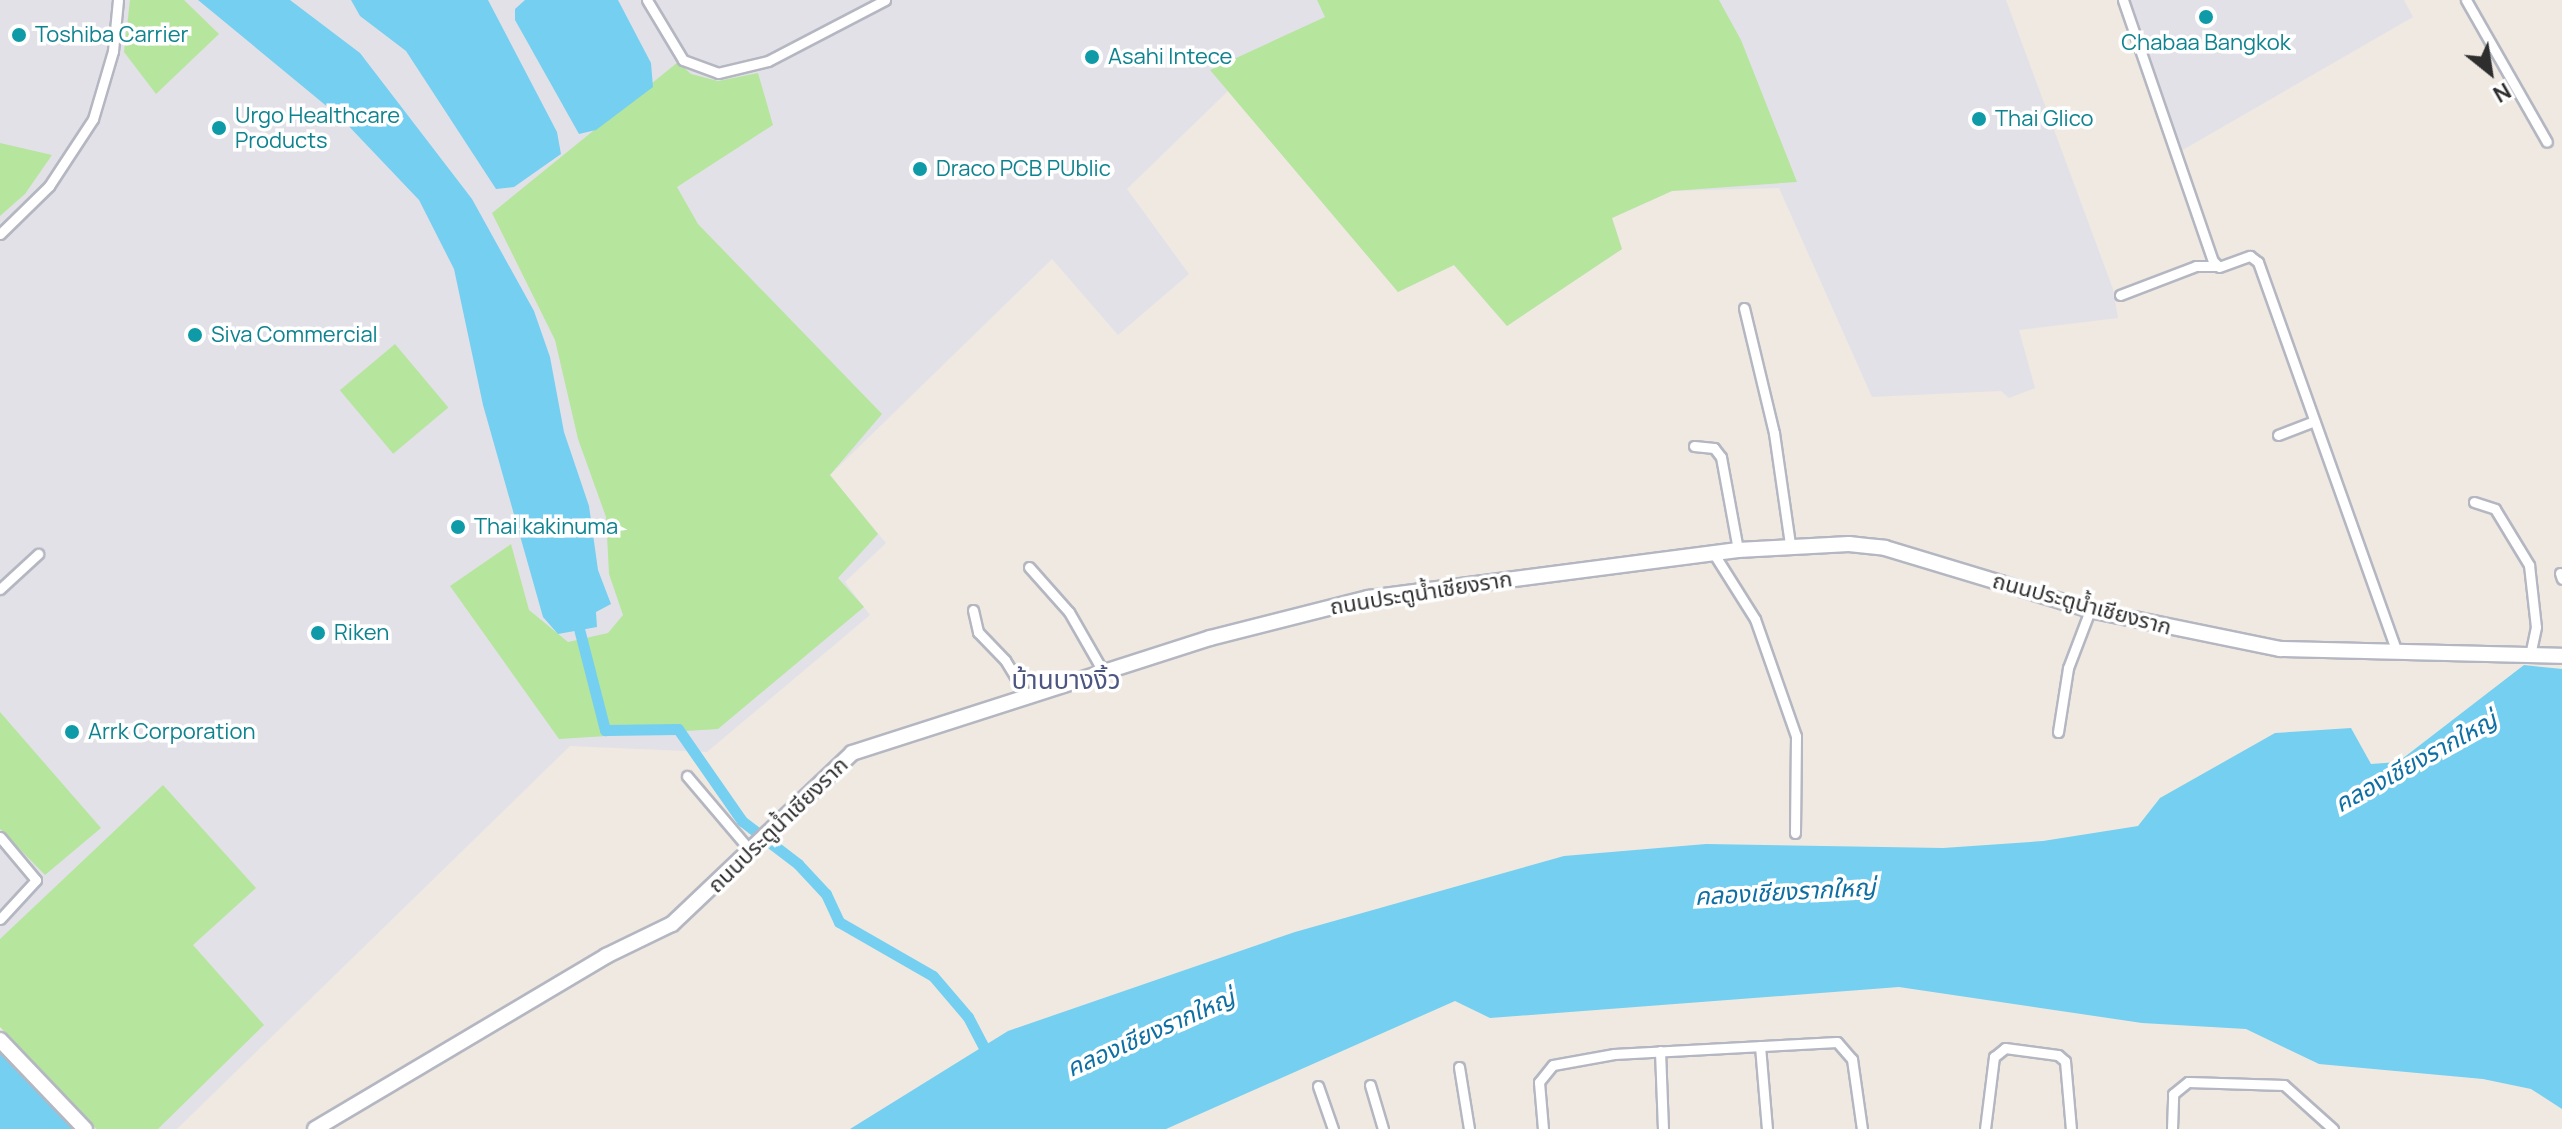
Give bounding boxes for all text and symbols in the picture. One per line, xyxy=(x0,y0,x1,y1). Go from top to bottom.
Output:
marker: Chabaa Bangkok xyxy=(2197,8,2215,26)
place label: Toshiba Carrier xyxy=(35,22,188,48)
marker: Toshiba Carrier xyxy=(10,26,28,44)
place label: Chabaa Bangkok xyxy=(2121,30,2291,56)
north arrow xyxy=(2450,32,2530,112)
place label: Asahi Intece xyxy=(1108,44,1232,70)
marker: Asahi Intece xyxy=(1083,48,1101,66)
text: N xyxy=(2488,76,2516,110)
place label: Urgo Healthcare Products xyxy=(235,102,400,154)
place label: Thai Glico xyxy=(1995,106,2094,132)
marker: Thai Glico xyxy=(1970,110,1988,128)
marker: Urgo Healthcare Products xyxy=(210,119,228,137)
place label: Draco PCB PUblic xyxy=(936,156,1111,182)
marker: Draco PCB PUblic xyxy=(911,160,929,178)
place label: Siva Commercial xyxy=(211,322,378,348)
marker: Siva Commercial xyxy=(186,326,204,344)
place label: Thai kakinuma xyxy=(474,514,618,540)
marker: Thai kakinuma xyxy=(449,518,467,536)
street label: ถนนประตูน้ำเชียงราก xyxy=(1328,566,1514,620)
street label: ถนนประตูน้ำเชียงราก xyxy=(1990,567,2174,641)
place label: Riken xyxy=(334,620,389,646)
marker: Riken xyxy=(309,624,327,642)
district label: บ้านบางงิ้ว xyxy=(1011,664,1121,696)
water label: คลองเชียงรากใหญ่ xyxy=(2329,705,2501,817)
place label: Arrk Corporation xyxy=(88,719,256,745)
marker: Arrk Corporation xyxy=(63,723,81,741)
street label: ถนนประตูน้ำเชียงราก xyxy=(703,752,853,898)
water label: คลองเชียงรากใหญ่ xyxy=(1694,872,1876,910)
water label: คลองเชียงรากใหญ่ xyxy=(1061,982,1239,1082)

